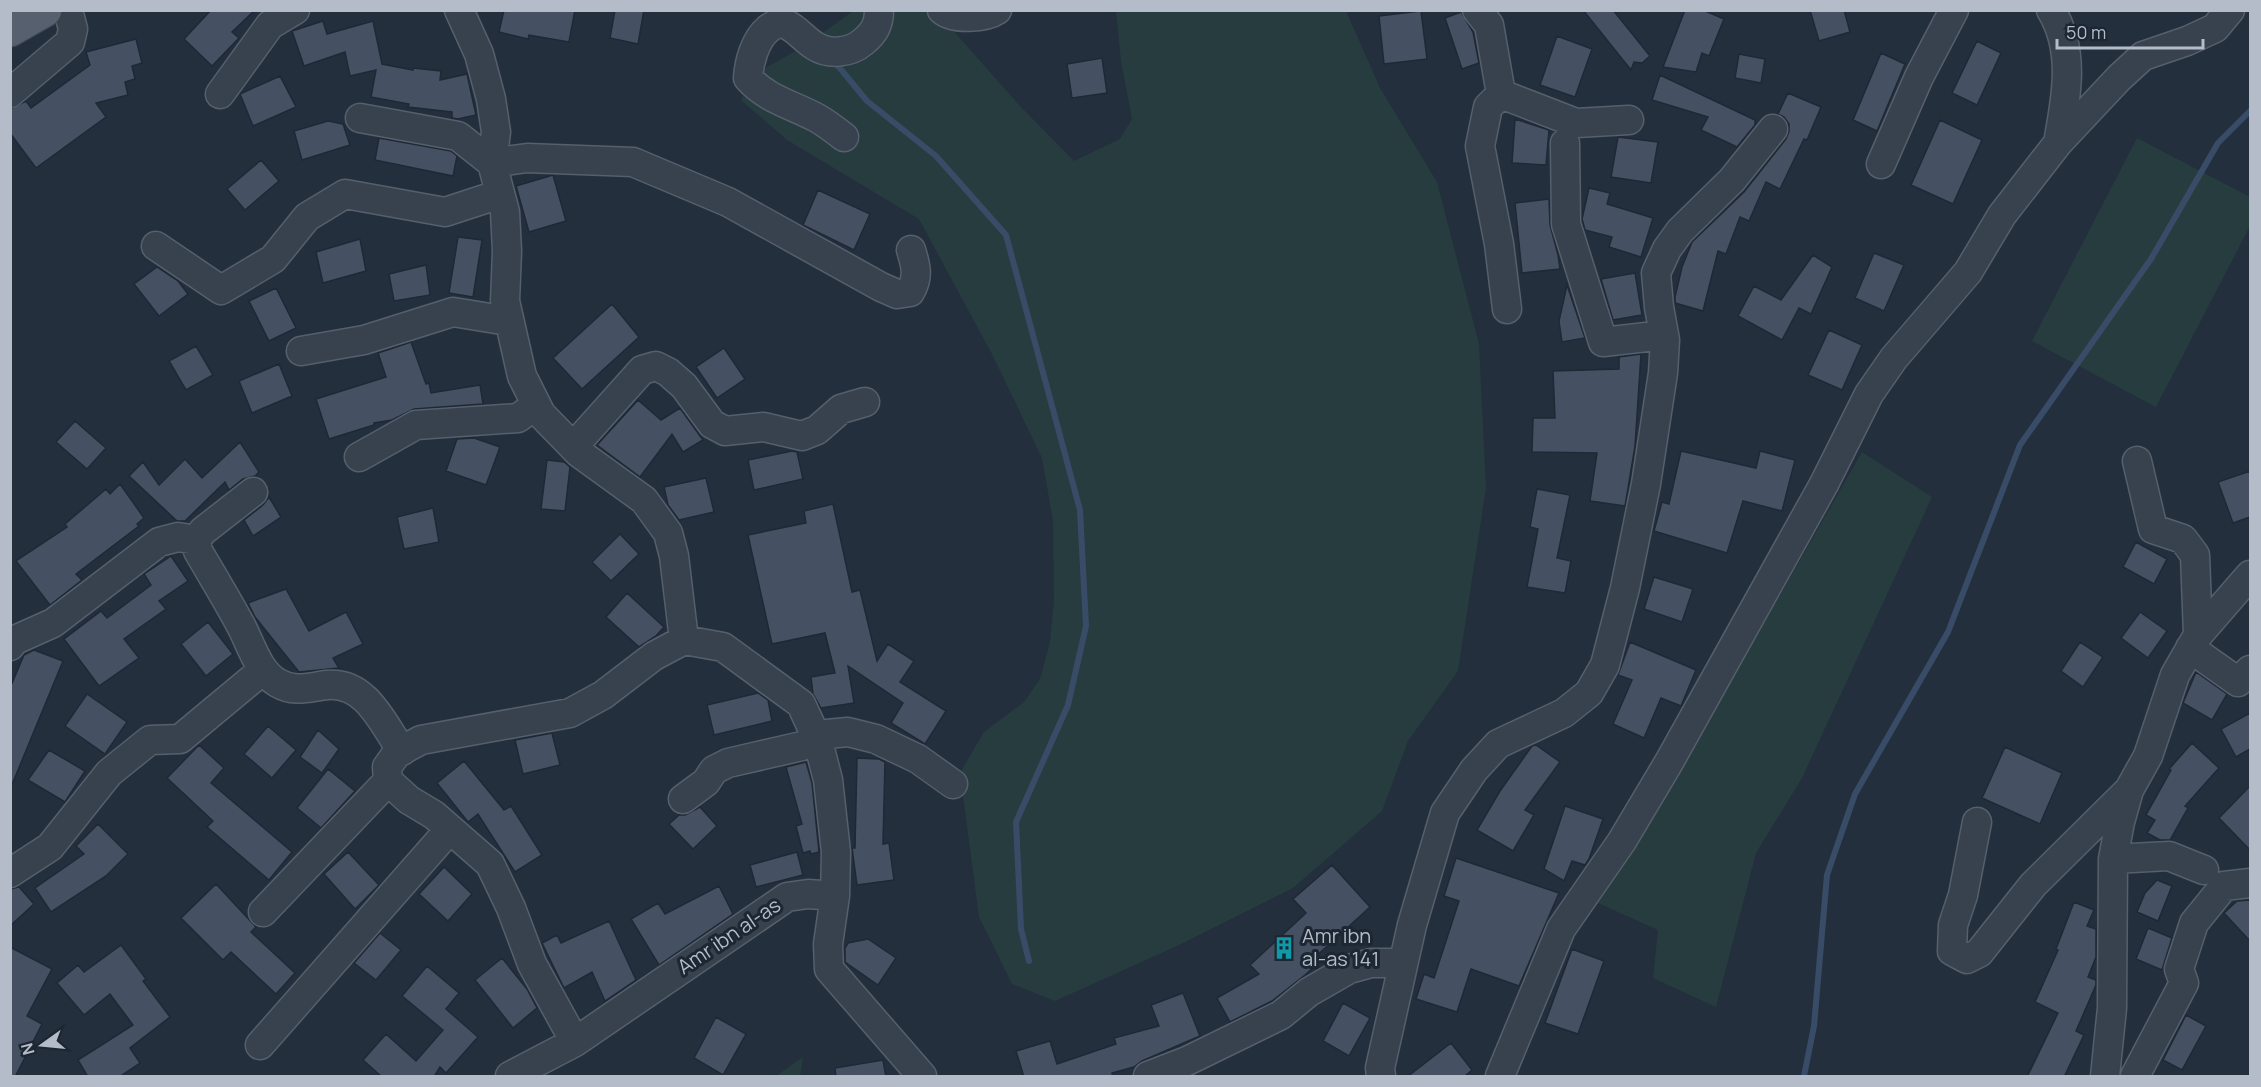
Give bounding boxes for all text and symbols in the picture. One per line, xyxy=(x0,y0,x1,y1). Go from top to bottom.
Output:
scale bar xyxy=(2057,12,2202,50)
text: 50 m xyxy=(2066,20,2106,44)
street label: Amr ibn al-as xyxy=(672,891,786,980)
place label: Amr ibn al-as 141 xyxy=(1302,922,1379,972)
building icon: Amr ibn al-as 141 xyxy=(1271,935,1297,961)
north arrow xyxy=(12,1015,72,1075)
text: N xyxy=(15,1040,40,1057)

